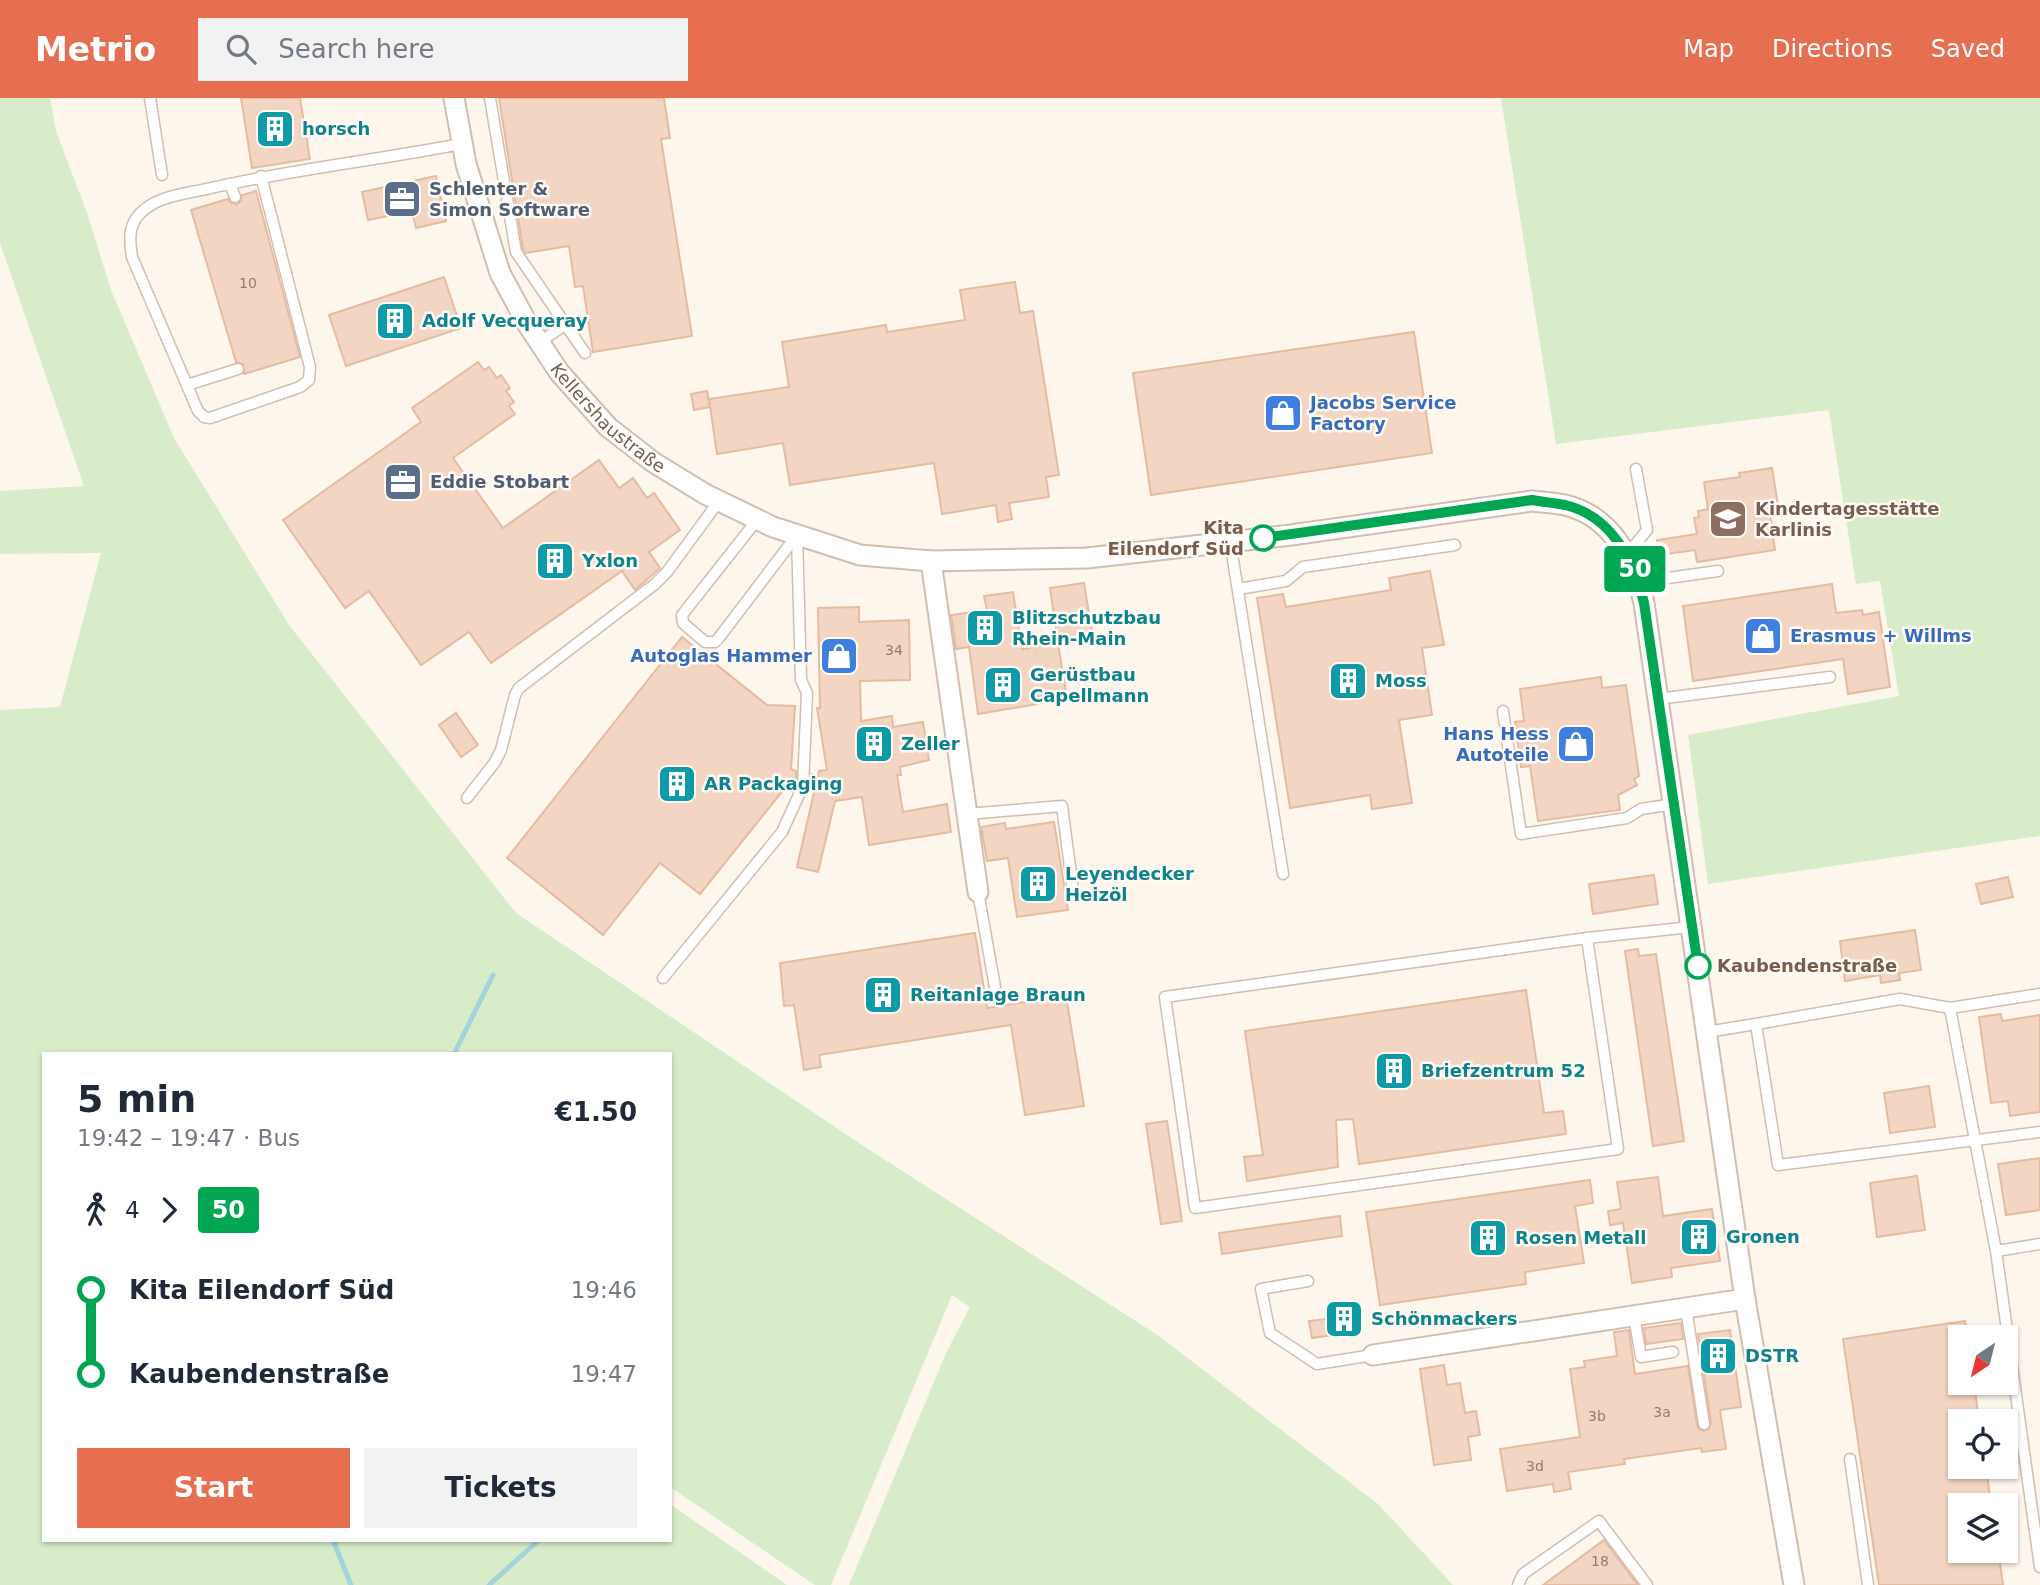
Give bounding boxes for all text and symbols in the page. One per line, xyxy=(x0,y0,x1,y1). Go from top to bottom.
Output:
search box xyxy=(198,18,688,81)
text: Metrio xyxy=(35,30,156,69)
icon: search xyxy=(222,30,260,68)
text: Search here xyxy=(278,34,434,64)
text: Map xyxy=(1683,35,1734,63)
text: Directions xyxy=(1772,35,1893,63)
text: Saved xyxy=(1931,35,2005,63)
building icon: horsch xyxy=(254,108,296,150)
place label: horsch xyxy=(302,118,370,139)
office icon: Schlenter & Simon Software xyxy=(381,178,423,220)
place label: Schlenter & Simon Software xyxy=(429,178,590,220)
house number: 10 xyxy=(239,275,257,291)
building icon: Adolf Vecqueray xyxy=(374,300,416,342)
place label: Adolf Vecqueray xyxy=(422,310,588,331)
street label: Kellershaustraße xyxy=(546,359,669,477)
shop icon: Jacobs Service Factory xyxy=(1262,392,1304,434)
place label: Jacobs Service Factory xyxy=(1308,392,1457,434)
office icon: Eddie Stobart xyxy=(382,461,424,503)
place label: Eddie Stobart xyxy=(430,471,570,492)
school or university icon: Kindertagesstätte Karlinis xyxy=(1707,498,1749,540)
place label: Kindertagesstätte Karlinis xyxy=(1755,498,1939,540)
place label: Kita Eilendorf Süd xyxy=(1107,517,1244,559)
marker: Kita Eilendorf Süd xyxy=(1250,525,1276,551)
building icon: Yxlon xyxy=(534,540,576,582)
line badge: 50 xyxy=(1604,546,1666,592)
place label: Yxlon xyxy=(581,550,638,571)
text: 50 xyxy=(1618,555,1652,583)
building icon: Blitzschutzbau Rhein-Main xyxy=(964,607,1006,649)
place label: Blitzschutzbau Rhein-Main xyxy=(1012,607,1161,649)
shop icon: Erasmus + Willms xyxy=(1742,615,1784,657)
place label: Erasmus + Willms xyxy=(1790,625,1972,646)
shop icon: Autoglas Hammer xyxy=(818,635,860,677)
house number: 34 xyxy=(885,642,903,658)
place label: Autoglas Hammer xyxy=(630,645,812,666)
building icon: Moss xyxy=(1327,660,1369,702)
building icon: Gerüstbau Capellmann xyxy=(982,664,1024,706)
place label: Gerüstbau Capellmann xyxy=(1030,664,1149,706)
place label: Moss xyxy=(1375,670,1427,691)
building icon: Zeller xyxy=(853,723,895,765)
place label: Hans Hess Autoteile xyxy=(1443,723,1549,765)
shop icon: Hans Hess Autoteile xyxy=(1555,723,1597,765)
place label: Zeller xyxy=(901,733,960,754)
building icon: AR Packaging xyxy=(656,763,698,805)
place label: AR Packaging xyxy=(704,773,842,794)
building icon: Leyendecker Heizöl xyxy=(1017,863,1059,905)
place label: Leyendecker Heizöl xyxy=(1065,863,1194,905)
marker: Kaubendenstraße xyxy=(1685,953,1711,979)
place label: Kaubendenstraße xyxy=(1717,955,1897,976)
building icon: Reitanlage Braun xyxy=(862,974,904,1016)
place label: Reitanlage Braun xyxy=(910,984,1086,1005)
building icon: Briefzentrum 52 xyxy=(1373,1050,1415,1092)
place label: Briefzentrum 52 xyxy=(1421,1060,1586,1081)
text: 5 min xyxy=(77,1077,196,1121)
text: €1.50 xyxy=(555,1097,637,1127)
text: 19:42 – 19:47 · Bus xyxy=(77,1125,300,1151)
icon: walk xyxy=(77,1191,115,1229)
icon: forward xyxy=(150,1191,188,1229)
text: 50 xyxy=(212,1196,245,1224)
text: 4 xyxy=(125,1197,140,1223)
building icon: Gronen xyxy=(1678,1216,1720,1258)
building icon: Rosen Metall xyxy=(1467,1217,1509,1259)
place label: Gronen xyxy=(1726,1226,1800,1247)
place label: Rosen Metall xyxy=(1515,1227,1646,1248)
text: Kita Eilendorf Süd xyxy=(129,1275,394,1305)
text: 19:46 xyxy=(571,1277,637,1303)
building icon: Schönmackers xyxy=(1323,1298,1365,1340)
place label: Schönmackers xyxy=(1371,1308,1518,1329)
north arrow xyxy=(1948,1325,2018,1395)
map controls xyxy=(1948,1325,2018,1563)
building icon: DSTR xyxy=(1697,1335,1739,1377)
place label: DSTR xyxy=(1745,1345,1799,1366)
text: Kaubendenstraße xyxy=(129,1359,389,1389)
text: 19:47 xyxy=(571,1361,637,1387)
house number: 3a xyxy=(1653,1404,1671,1420)
house number: 3b xyxy=(1588,1408,1606,1424)
button: locate xyxy=(1948,1409,2018,1479)
button: Start xyxy=(77,1448,350,1528)
button: Tickets xyxy=(364,1448,637,1528)
house number: 3d xyxy=(1526,1458,1544,1474)
button: layers xyxy=(1948,1493,2018,1563)
house number: 18 xyxy=(1591,1553,1609,1569)

